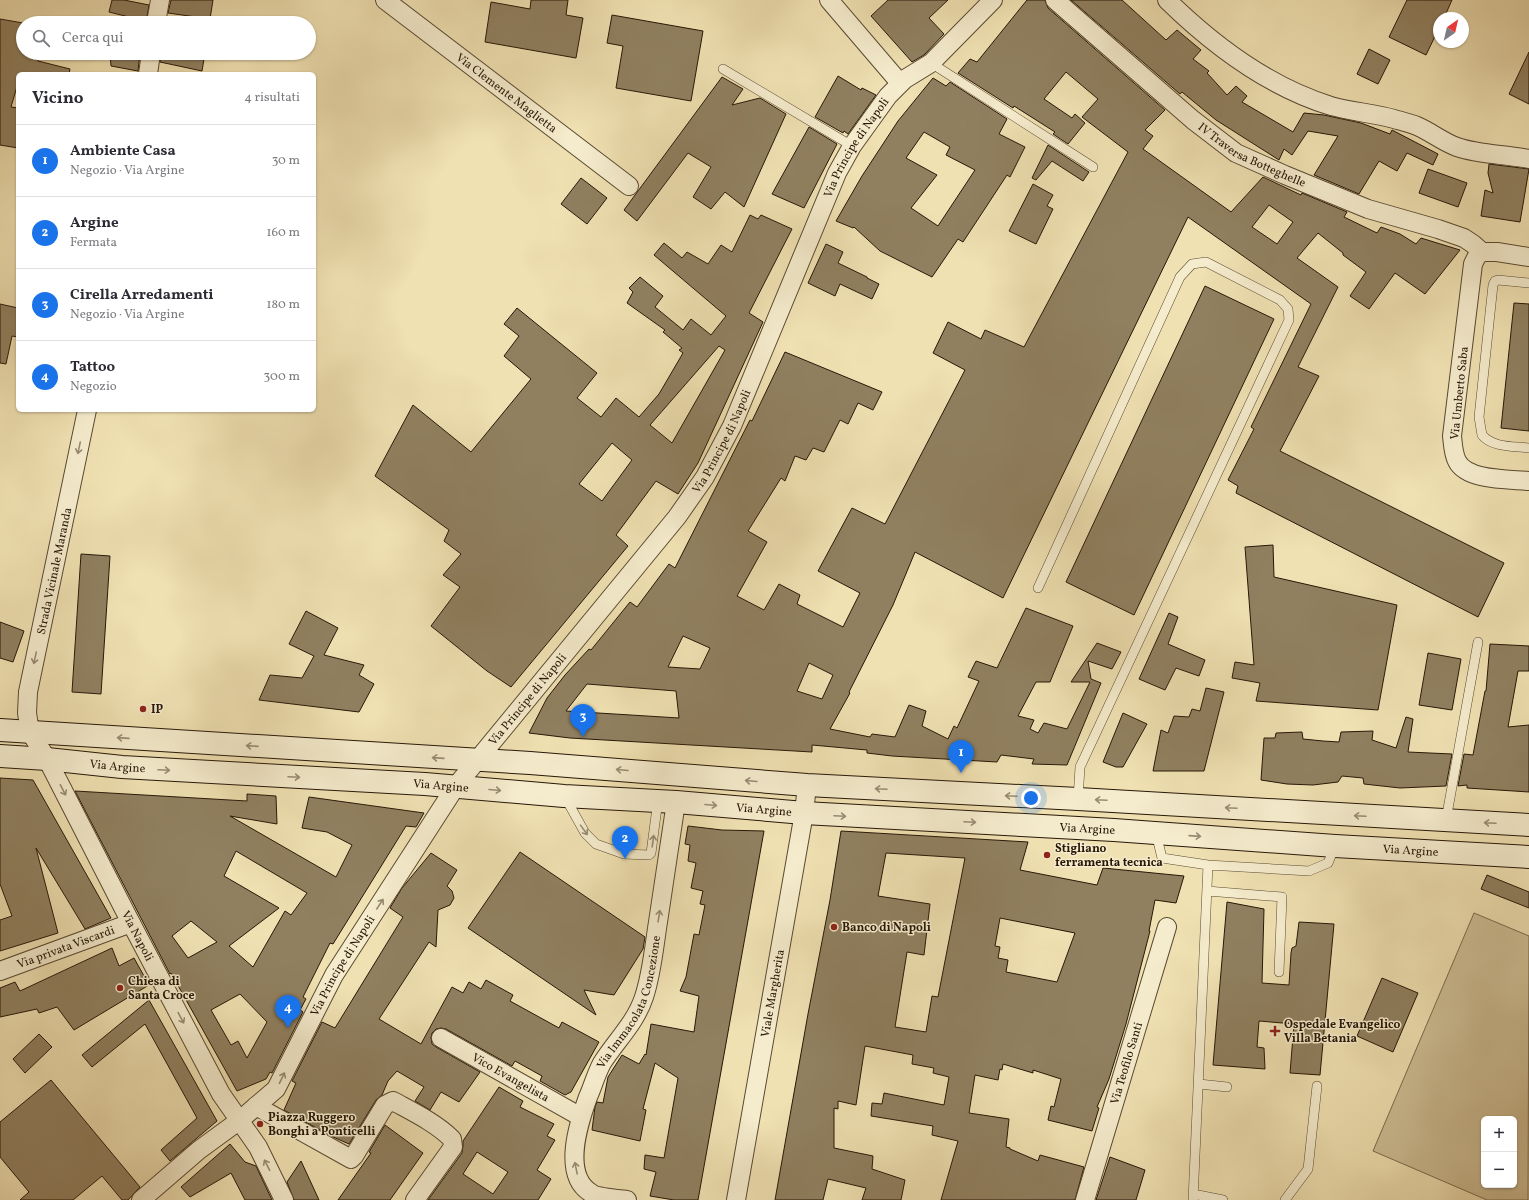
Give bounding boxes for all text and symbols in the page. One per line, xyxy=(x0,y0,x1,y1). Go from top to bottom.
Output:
north arrow xyxy=(1433,12,1469,48)
search box xyxy=(16,16,316,60)
icon: search xyxy=(30,27,52,49)
text: Cerca qui xyxy=(62,28,124,49)
street label: Via Clemente Maglietta xyxy=(452,50,560,137)
text: Vicino xyxy=(32,87,83,110)
text: 4 risultati xyxy=(244,89,300,107)
street label: Via Principe di Napoli xyxy=(821,95,893,200)
street label: IV Traversa Botteghelle xyxy=(1194,120,1308,192)
text: Ambiente Casa xyxy=(70,141,176,162)
text: 1 xyxy=(42,152,48,170)
text: 30 m xyxy=(272,152,300,170)
text: Negozio · Via Argine xyxy=(70,162,184,180)
text: Argine xyxy=(70,213,119,234)
text: 2 xyxy=(42,224,48,242)
text: 160 m xyxy=(266,224,300,242)
text: Fermata xyxy=(70,234,117,252)
text: Cirella Arredamenti xyxy=(70,285,214,306)
text: 3 xyxy=(42,296,48,314)
text: 180 m xyxy=(266,296,300,314)
text: Negozio · Via Argine xyxy=(70,306,184,324)
street label: Via Umberto Saba xyxy=(1447,346,1473,441)
text: Tattoo xyxy=(70,357,115,378)
text: 4 xyxy=(41,368,49,386)
text: 300 m xyxy=(264,368,300,386)
text: Negozio xyxy=(70,378,117,396)
street label: Via Principe di Napoli xyxy=(689,387,755,497)
one-way arrow xyxy=(75,441,83,454)
street label: Strada Vicinale Maranda xyxy=(34,506,76,636)
street label: Via Principe di Napoli xyxy=(485,650,571,749)
one-way arrow xyxy=(31,651,39,664)
place label: IP xyxy=(151,702,164,718)
marker: IP xyxy=(138,704,148,714)
pin: 3 xyxy=(570,704,596,737)
one-way arrow xyxy=(117,734,130,742)
pin: 1 xyxy=(948,740,974,773)
one-way arrow xyxy=(246,743,259,750)
one-way arrow xyxy=(432,755,445,762)
street label: Via Argine xyxy=(89,757,146,777)
one-way arrow xyxy=(157,766,170,773)
one-way arrow xyxy=(615,767,628,774)
one-way arrow xyxy=(287,773,300,780)
street label: Via Argine xyxy=(413,776,470,797)
one-way arrow xyxy=(745,777,758,784)
one-way arrow xyxy=(60,784,68,796)
one-way arrow xyxy=(875,785,888,793)
one-way arrow xyxy=(488,786,501,793)
your location xyxy=(1021,788,1041,808)
one-way arrow xyxy=(1005,792,1018,799)
one-way arrow xyxy=(1095,797,1108,804)
street label: Via Argine xyxy=(735,800,793,821)
one-way arrow xyxy=(704,801,717,809)
one-way arrow xyxy=(1224,804,1237,812)
one-way arrow xyxy=(833,812,846,819)
one-way arrow xyxy=(1354,812,1367,819)
one-way arrow xyxy=(963,819,976,826)
street label: Via Argine xyxy=(1059,820,1116,839)
one-way arrow xyxy=(1484,820,1497,827)
one-way arrow xyxy=(580,824,588,835)
pin: 2 xyxy=(612,826,638,859)
one-way arrow xyxy=(1188,832,1201,839)
one-way arrow xyxy=(649,835,657,848)
place label: Stigliano ferramenta tecnica xyxy=(1055,841,1163,871)
street label: Via Argine xyxy=(1382,842,1439,861)
marker: Stigliano ferramenta tecnica xyxy=(1042,850,1052,860)
one-way arrow xyxy=(376,899,384,910)
street label: Via Napoli xyxy=(117,908,157,965)
one-way arrow xyxy=(655,910,663,923)
street label: Via Principe di Napoli xyxy=(307,913,379,1019)
place label: Banco di Napoli xyxy=(842,920,931,936)
marker: Banco di Napoli xyxy=(829,922,839,932)
street label: Via privata Viscardi xyxy=(15,923,117,973)
street label: Via Immacolata Concezione xyxy=(593,934,665,1072)
street label: Viale Margherita xyxy=(758,948,789,1039)
place label: Chiesa di Santa Croce xyxy=(128,974,195,1004)
marker: Chiesa di Santa Croce xyxy=(115,983,125,993)
pin: 4 xyxy=(275,995,301,1028)
one-way arrow xyxy=(178,1012,185,1024)
place label: Ospedale Evangelico Villa Betania xyxy=(1284,1017,1401,1047)
street label: Via Teofilo Santi xyxy=(1107,1020,1147,1106)
marker: Ospedale Evangelico Villa Betania xyxy=(1269,1025,1281,1037)
street label: Vico Evangelista xyxy=(469,1050,552,1106)
one-way arrow xyxy=(279,1072,286,1084)
place label: Piazza Ruggero Bonghi a Ponticelli xyxy=(268,1110,375,1140)
map controls xyxy=(1481,1116,1517,1188)
button: + xyxy=(1481,1116,1517,1152)
marker: Piazza Ruggero Bonghi a Ponticelli xyxy=(255,1119,265,1129)
button: − xyxy=(1481,1152,1517,1188)
one-way arrow xyxy=(263,1159,270,1171)
one-way arrow xyxy=(572,1162,580,1175)

